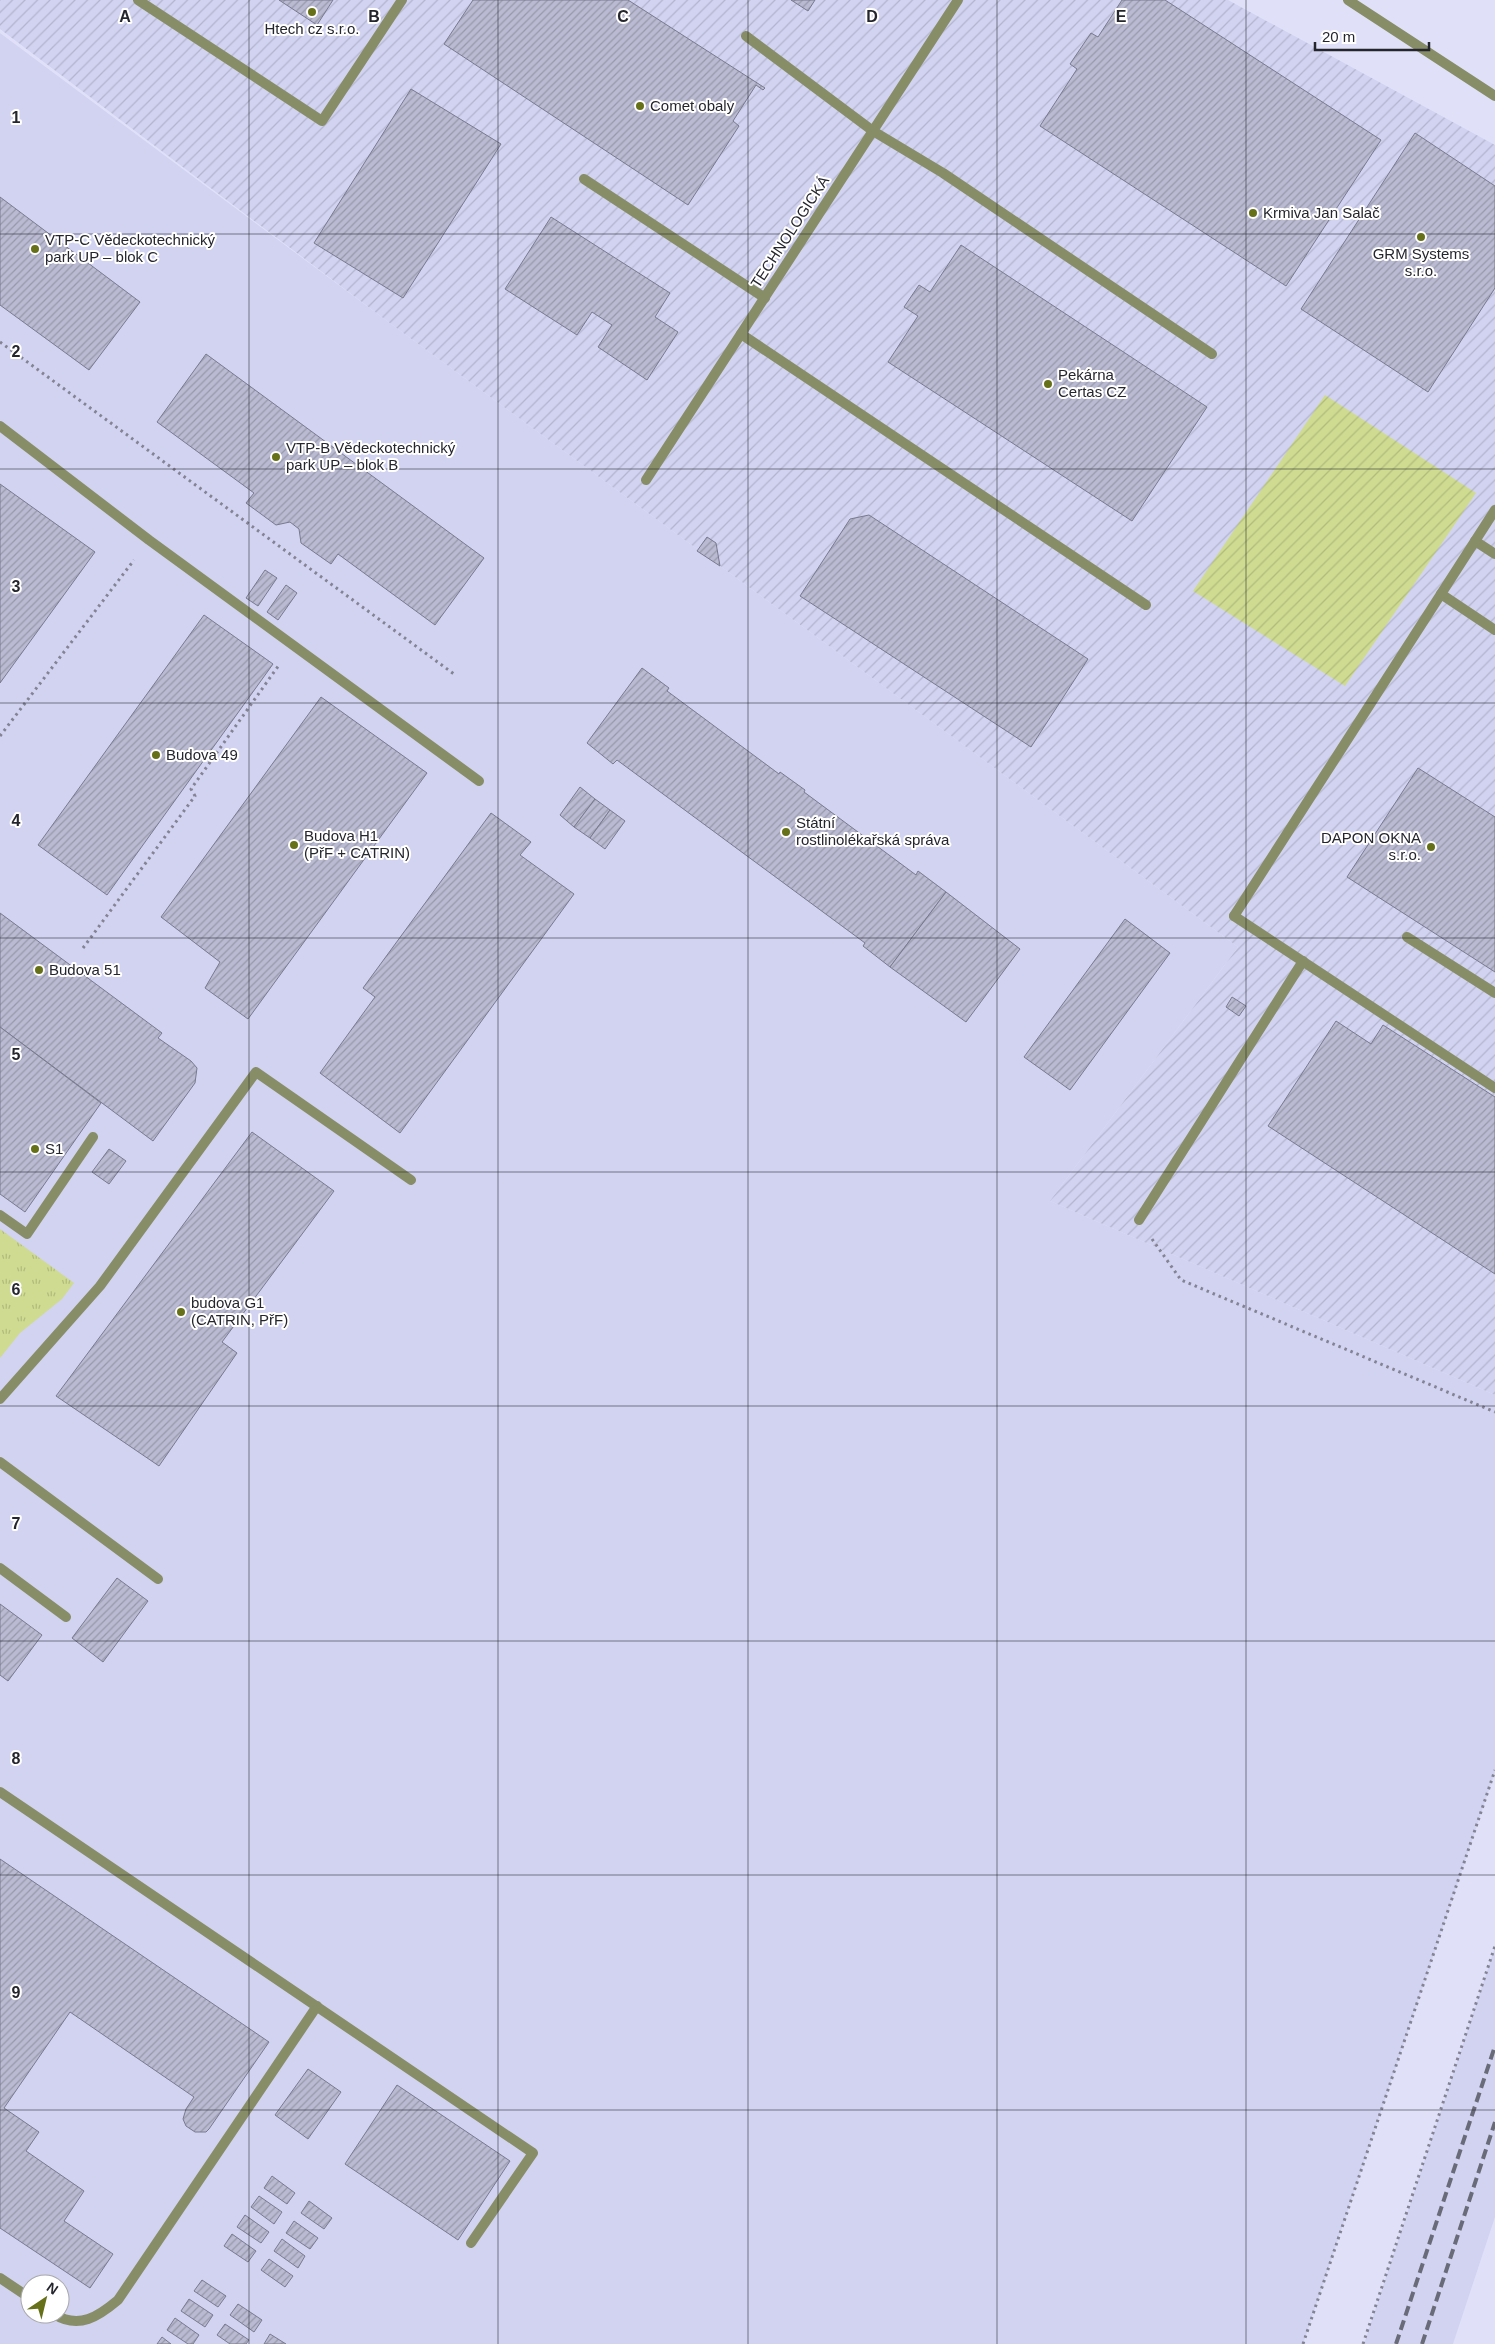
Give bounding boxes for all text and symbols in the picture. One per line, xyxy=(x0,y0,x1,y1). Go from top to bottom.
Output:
marker: Htech cz s.r.o. xyxy=(306,6,318,18)
text: A xyxy=(119,8,131,25)
text: B xyxy=(368,8,380,25)
text: C xyxy=(617,8,629,25)
text: D xyxy=(866,8,878,25)
text: E xyxy=(1116,8,1127,25)
place label: Htech cz s.r.o. xyxy=(264,20,360,37)
scale bar xyxy=(1315,20,1429,52)
text: 20 m xyxy=(1322,28,1355,45)
place label: Comet obaly xyxy=(650,97,735,114)
marker: Comet obaly xyxy=(634,100,646,112)
text: 1 xyxy=(12,109,21,126)
street label: TECHNOLOGICKÁ xyxy=(747,173,832,291)
place label: Krmiva Jan Salač xyxy=(1263,204,1380,221)
marker: Krmiva Jan Salač xyxy=(1247,207,1259,219)
place label: VTP-C Vědeckotechnický park UP – blok C xyxy=(45,231,216,265)
marker: GRM Systems s.r.o. xyxy=(1415,231,1427,243)
marker: VTP-C Vědeckotechnický park UP – blok C xyxy=(29,243,41,255)
place label: GRM Systems s.r.o. xyxy=(1373,245,1469,279)
text: 2 xyxy=(12,343,21,360)
place label: Pekárna Certas CZ xyxy=(1058,366,1126,400)
marker: Pekárna Certas CZ xyxy=(1042,378,1054,390)
place label: VTP-B Vědeckotechnický park UP – blok B xyxy=(286,439,456,473)
marker: VTP-B Vědeckotechnický park UP – blok B xyxy=(270,451,282,463)
text: 3 xyxy=(12,578,21,595)
place label: Budova 49 xyxy=(166,746,238,763)
marker: Budova 49 xyxy=(150,749,162,761)
text: 4 xyxy=(12,812,21,829)
place label: Státní rostlinolékařská správa xyxy=(796,814,950,848)
marker: Státní rostlinolékařská správa xyxy=(780,826,792,838)
place label: Budova H1 (PřF + CATRIN) xyxy=(304,827,410,861)
place label: DAPON OKNA s.r.o. xyxy=(1321,829,1421,863)
marker: Budova H1 (PřF + CATRIN) xyxy=(288,839,300,851)
marker: DAPON OKNA s.r.o. xyxy=(1425,841,1437,853)
place label: Budova 51 xyxy=(49,961,121,978)
marker: Budova 51 xyxy=(33,964,45,976)
text: 5 xyxy=(12,1046,21,1063)
place label: S1 xyxy=(45,1140,63,1157)
marker: S1 xyxy=(29,1143,41,1155)
text: 6 xyxy=(12,1281,21,1298)
place label: budova G1 (CATRIN, PřF) xyxy=(191,1294,288,1328)
marker: budova G1 (CATRIN, PřF) xyxy=(175,1306,187,1318)
text: 7 xyxy=(12,1515,21,1532)
text: 8 xyxy=(12,1750,21,1767)
text: 9 xyxy=(12,1984,21,2001)
north arrow xyxy=(20,2274,70,2324)
text: N xyxy=(44,2279,61,2298)

